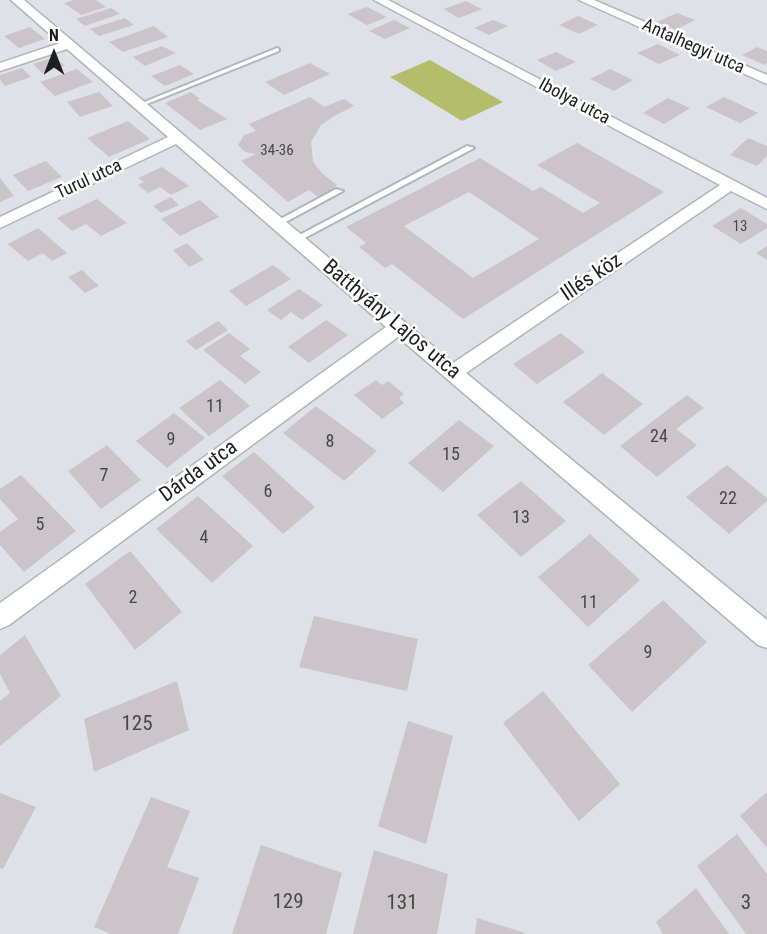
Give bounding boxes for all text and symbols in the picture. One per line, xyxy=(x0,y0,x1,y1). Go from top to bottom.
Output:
street label: Antalhegyi utca xyxy=(638,15,748,79)
north arrow xyxy=(24,24,84,84)
text: N xyxy=(49,26,59,45)
street label: Ibolya utca xyxy=(535,74,613,130)
house number: 34-36 xyxy=(260,142,294,160)
street label: Turul utca xyxy=(52,155,126,205)
house number: 13 xyxy=(733,218,747,236)
street label: Illés köz xyxy=(557,248,627,308)
street label: Batthyány Lajos utca xyxy=(317,255,465,385)
house number: 11 xyxy=(206,396,224,418)
house number: 24 xyxy=(650,426,668,448)
house number: 9 xyxy=(167,429,175,451)
house number: 8 xyxy=(326,431,334,453)
street label: Dárda utca xyxy=(155,435,243,509)
house number: 15 xyxy=(442,444,460,466)
house number: 7 xyxy=(100,465,108,487)
house number: 6 xyxy=(264,481,272,503)
house number: 22 xyxy=(719,488,737,510)
house number: 13 xyxy=(512,507,530,529)
house number: 5 xyxy=(36,514,44,536)
house number: 4 xyxy=(200,527,208,549)
house number: 2 xyxy=(129,587,137,609)
house number: 11 xyxy=(580,592,598,614)
house number: 9 xyxy=(644,642,652,664)
house number: 125 xyxy=(121,712,153,738)
house number: 129 xyxy=(272,890,304,916)
house number: 131 xyxy=(386,891,418,917)
house number: 3 xyxy=(741,891,751,917)

